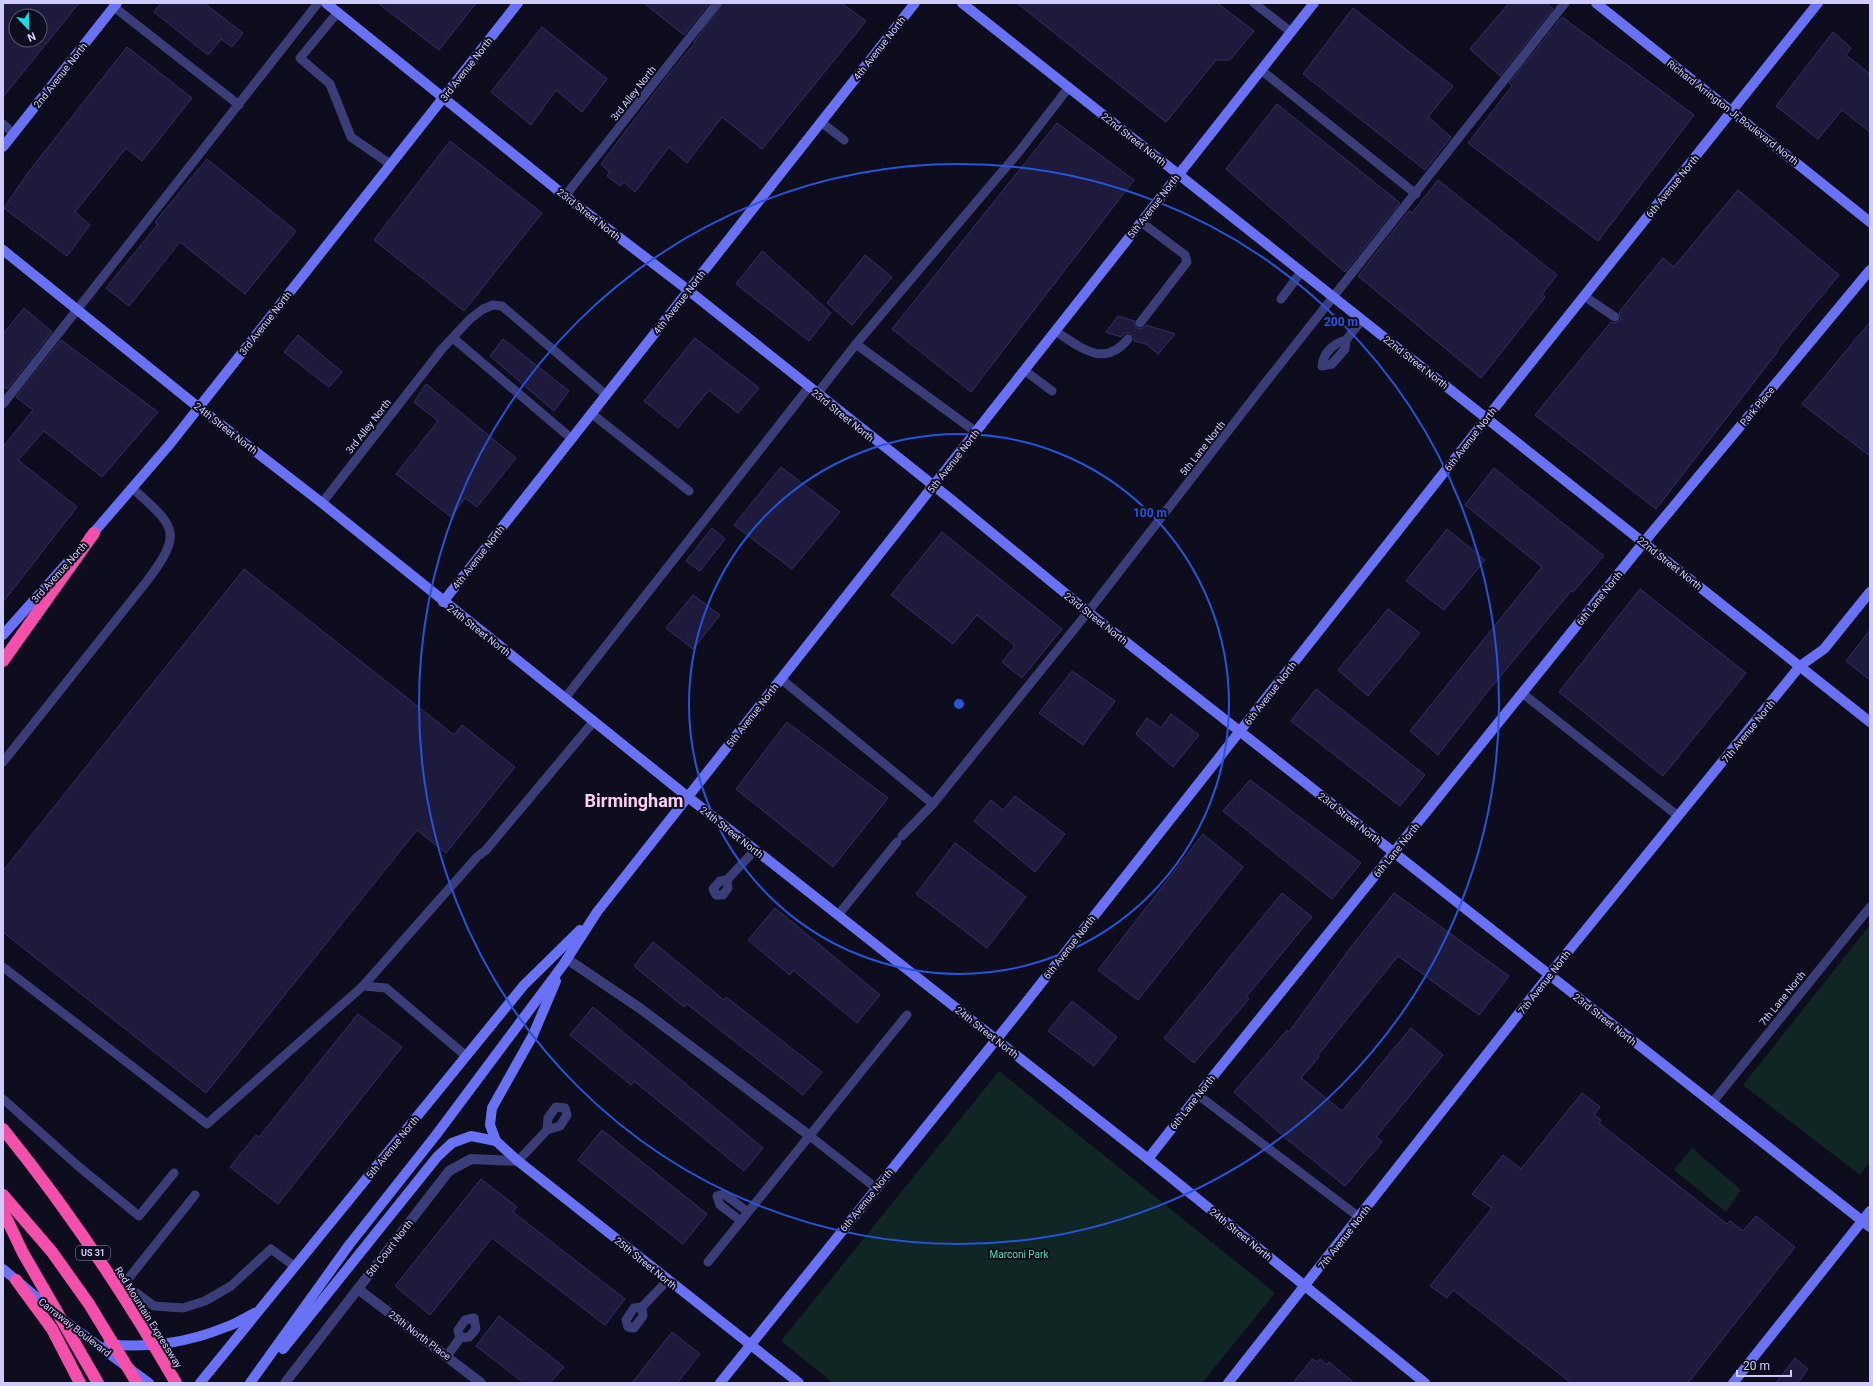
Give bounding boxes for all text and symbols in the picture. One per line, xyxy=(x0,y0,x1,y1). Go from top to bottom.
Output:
north arrow xyxy=(8,8,48,48)
street label: 4th Avenue North xyxy=(851,14,908,82)
text: N xyxy=(25,29,38,44)
street label: 3rd Avenue North xyxy=(438,35,495,103)
street label: 2nd Avenue North xyxy=(32,41,89,110)
street label: Richard Arrington Jr Boulevard North xyxy=(1665,58,1800,167)
street label: 3rd Alley North xyxy=(609,64,658,123)
street label: 22nd Street North xyxy=(1099,111,1168,168)
street label: 6th Avenue North xyxy=(1644,153,1701,220)
street label: 5th Avenue North xyxy=(1125,172,1182,240)
street label: 23rd Street North xyxy=(555,186,622,242)
street label: 4th Avenue North xyxy=(651,268,708,336)
street label: 3rd Avenue North xyxy=(237,289,294,357)
text: 200 m xyxy=(1324,315,1358,329)
street label: 22nd Street North xyxy=(1381,334,1450,391)
street label: Park Place xyxy=(1738,385,1777,428)
street label: 23rd Street North xyxy=(809,387,876,444)
street label: 3rd Alley North xyxy=(344,397,393,456)
street label: 24th Street North xyxy=(192,400,259,456)
street label: 6th Avenue North xyxy=(1442,405,1499,473)
street label: 5th Lane North xyxy=(1178,419,1227,478)
street label: 5th Avenue North xyxy=(925,427,982,495)
text: 100 m xyxy=(1133,506,1167,520)
street label: 4th Avenue North xyxy=(450,523,507,591)
street label: 22nd Street North xyxy=(1635,535,1704,592)
street label: 3rd Avenue North xyxy=(29,540,89,605)
street label: 6th Lane North xyxy=(1574,569,1625,628)
street label: 23rd Street North xyxy=(1062,590,1129,646)
street label: 24th Street North xyxy=(445,602,512,658)
street label: 6th Avenue North xyxy=(1242,659,1299,727)
street label: 5th Avenue North xyxy=(724,681,781,749)
centre of rings xyxy=(952,697,966,711)
street label: 7th Avenue North xyxy=(1720,698,1777,765)
district label: Birmingham xyxy=(585,790,683,811)
street label: 23rd Street North xyxy=(1316,790,1383,846)
street label: 24th Street North xyxy=(698,804,765,860)
street label: 6th Lane North xyxy=(1371,821,1422,880)
street label: 6th Avenue North xyxy=(1041,913,1098,981)
street label: 7th Avenue North xyxy=(1516,948,1573,1016)
street label: 7th Lane North xyxy=(1757,969,1808,1028)
street label: 23rd Street North xyxy=(1571,991,1638,1047)
street label: 24th Street North xyxy=(953,1004,1020,1060)
street label: 6th Lane North xyxy=(1168,1073,1217,1132)
street label: 5th Avenue North xyxy=(364,1114,421,1181)
street label: 6th Avenue North xyxy=(838,1167,895,1234)
street label: 7th Avenue North xyxy=(1316,1203,1373,1271)
street label: 24th Street North xyxy=(1207,1206,1274,1263)
street label: 5th Court North xyxy=(364,1218,415,1279)
street label: 25th Street North xyxy=(612,1235,679,1292)
road number: US 31 xyxy=(76,1246,110,1260)
park label: Marconi Park xyxy=(990,1249,1049,1260)
street label: Red Mountain Expressway xyxy=(113,1265,184,1370)
street label: Carraway Boulevard xyxy=(37,1296,113,1359)
street label: 25th North Place xyxy=(386,1308,453,1362)
scale bar xyxy=(1737,1352,1791,1378)
text: 20 m xyxy=(1743,1359,1770,1373)

